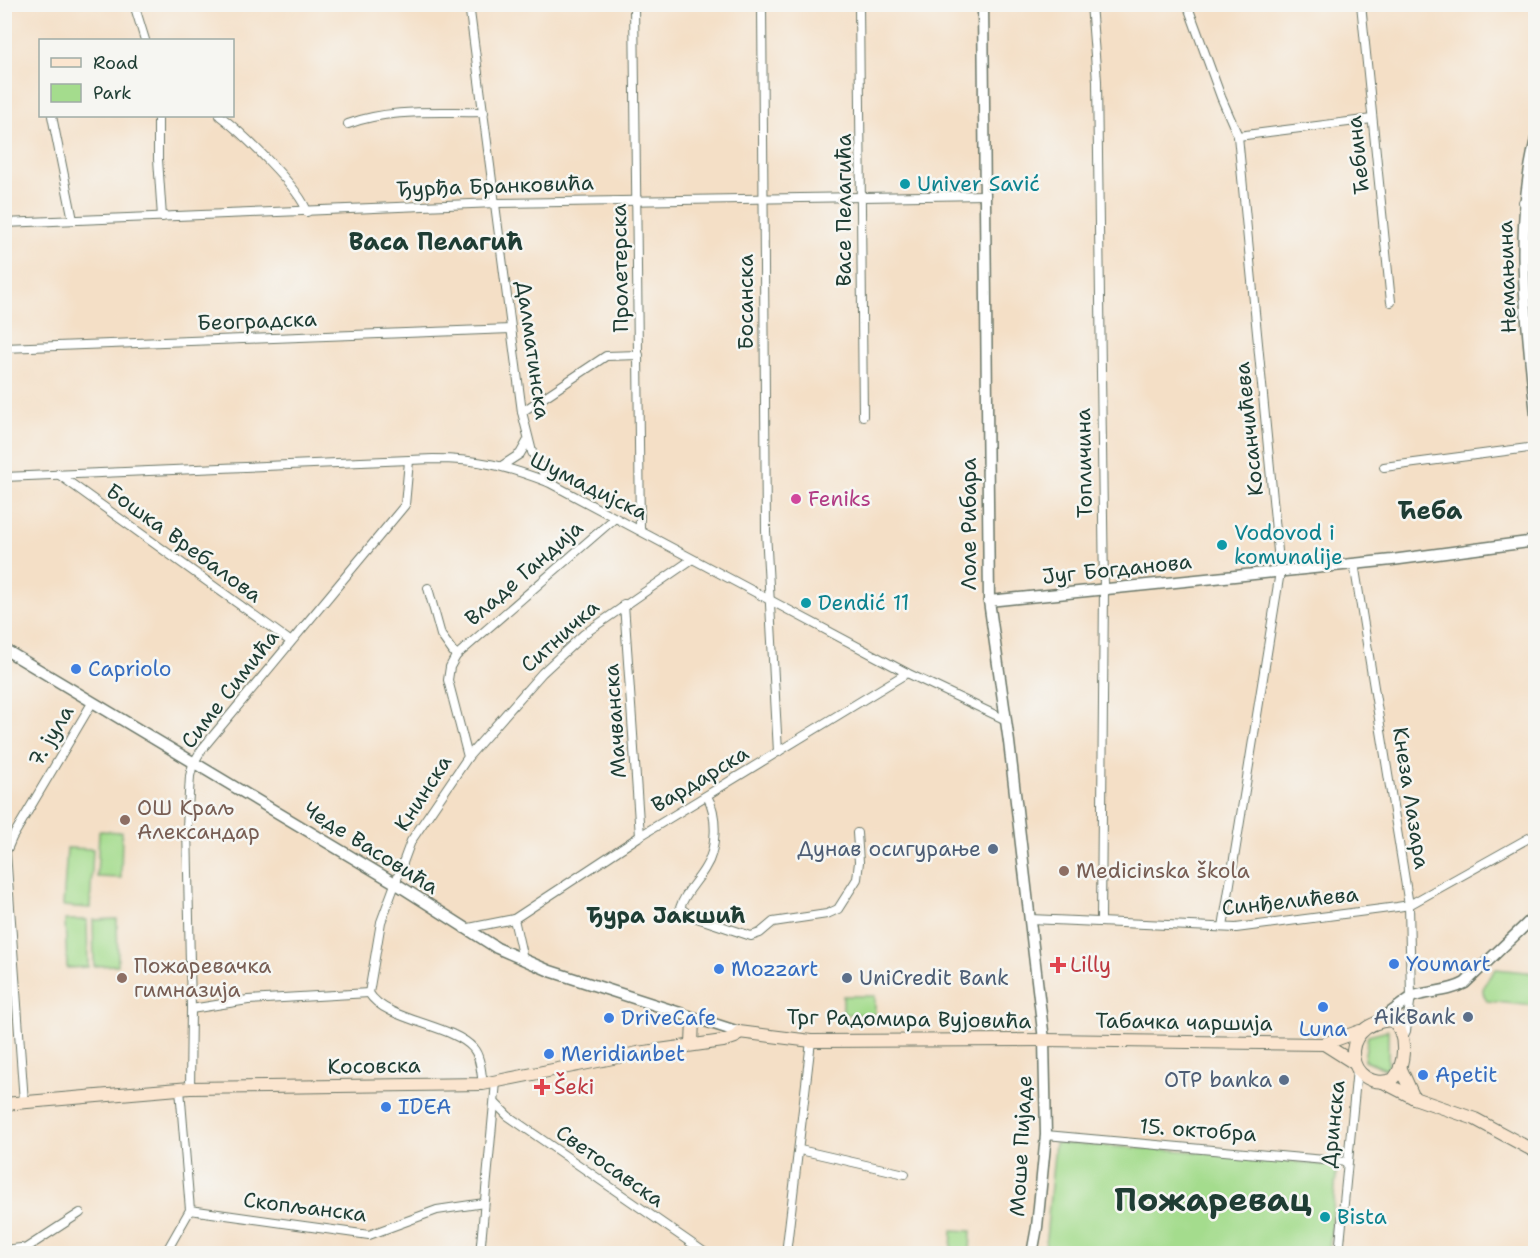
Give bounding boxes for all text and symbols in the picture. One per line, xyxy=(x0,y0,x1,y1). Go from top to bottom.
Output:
legend xyxy=(39,39,234,117)
text: Road xyxy=(93,51,138,75)
text: Park xyxy=(93,81,132,105)
street label: Ћебина xyxy=(1340,114,1376,196)
street label: Васе Пелагића xyxy=(830,133,858,287)
street label: Ђурђа Бранковића xyxy=(396,169,594,203)
place label: Univer Savić xyxy=(917,170,1040,198)
marker: Univer Savić xyxy=(898,177,912,191)
street label: Пролетерска xyxy=(605,203,635,333)
street label: Немањина xyxy=(1491,220,1523,334)
district label: Васа Пелагић xyxy=(349,226,523,258)
street label: Босанска xyxy=(732,254,760,350)
street label: Далматинска xyxy=(509,279,557,421)
street label: Београдска xyxy=(197,305,317,337)
street label: Косанчићева xyxy=(1228,361,1270,497)
street label: Топличина xyxy=(1069,408,1099,518)
street label: Шумадијска xyxy=(525,445,653,527)
street label: Лоле Рибара xyxy=(955,458,983,590)
street label: Бошка Вребалова xyxy=(100,477,268,609)
place label: Feniks xyxy=(808,485,871,513)
marker: Feniks xyxy=(789,492,803,506)
district label: Ћеба xyxy=(1398,495,1463,527)
street label: Владе Гандија xyxy=(459,514,589,632)
place label: Vodovod i komunalije xyxy=(1234,519,1343,571)
marker: Vodovod i komunalije xyxy=(1215,538,1229,552)
street label: Југ Богданова xyxy=(1041,547,1193,591)
place label: Dendić 11 xyxy=(818,589,909,617)
street label: Ситничка xyxy=(515,593,605,679)
marker: Dendić 11 xyxy=(799,596,813,610)
street label: Симе Симића xyxy=(175,624,285,754)
place label: Capriolo xyxy=(88,655,171,683)
marker: Capriolo xyxy=(69,662,83,676)
street label: Мачванска xyxy=(597,663,633,779)
street label: 7. јула xyxy=(22,700,80,772)
street label: Кнеза Лазара xyxy=(1386,725,1436,871)
street label: Вардарска xyxy=(646,739,754,819)
street label: Книнска xyxy=(388,750,458,836)
place label: ОШ Краљ Александар xyxy=(137,794,260,846)
street label: Чеде Васовића xyxy=(298,795,444,901)
marker: ОШ Краљ Александар xyxy=(118,813,132,827)
place label: Дунав осигурање xyxy=(797,835,981,863)
marker: Дунав осигурање xyxy=(986,842,1000,856)
place label: Medicinska škola xyxy=(1076,857,1250,885)
marker: Medicinska škola xyxy=(1057,864,1071,878)
street label: Синђелићева xyxy=(1220,880,1360,922)
district label: Ђура Јакшић xyxy=(586,901,746,930)
place label: Youmart xyxy=(1406,950,1491,978)
place label: Lilly xyxy=(1070,951,1111,979)
place label: Пожаревачка гимназија xyxy=(134,952,271,1004)
place label: Mozzart xyxy=(731,955,818,983)
marker: Youmart xyxy=(1387,957,1401,971)
marker: Lilly xyxy=(1051,958,1065,972)
marker: Mozzart xyxy=(712,962,726,976)
place label: UniCredit Bank xyxy=(859,964,1009,992)
marker: Пожаревачка гимназија xyxy=(115,971,129,985)
marker: UniCredit Bank xyxy=(840,971,854,985)
marker: Luna xyxy=(1316,1000,1330,1014)
street label: Трг Радомира Вујовића xyxy=(786,1003,1032,1035)
place label: AikBank xyxy=(1374,1003,1456,1031)
place label: DriveCafe xyxy=(621,1004,716,1032)
street label: Табачка чаршија xyxy=(1095,1006,1273,1038)
marker: AikBank xyxy=(1461,1010,1475,1024)
marker: DriveCafe xyxy=(602,1011,616,1025)
place label: Luna xyxy=(1299,1015,1347,1043)
place label: Meridianbet xyxy=(561,1040,685,1068)
marker: Meridianbet xyxy=(542,1047,556,1061)
street label: Косовска xyxy=(327,1051,421,1081)
place label: Apetit xyxy=(1435,1061,1497,1089)
place label: OTP banka xyxy=(1164,1066,1272,1094)
marker: Apetit xyxy=(1416,1068,1430,1082)
place label: Šeki xyxy=(554,1072,595,1101)
marker: OTP banka xyxy=(1277,1073,1291,1087)
street label: Моше Пијаде xyxy=(1003,1075,1039,1217)
street label: Дринска xyxy=(1314,1079,1352,1169)
marker: Šeki xyxy=(535,1080,549,1094)
place label: IDEA xyxy=(398,1093,451,1121)
marker: IDEA xyxy=(379,1100,393,1114)
street label: 15. октобра xyxy=(1139,1112,1257,1148)
street label: Светосавска xyxy=(550,1118,670,1214)
district label: Пожаревац xyxy=(1114,1177,1312,1222)
street label: Скопљанска xyxy=(242,1186,368,1228)
place label: Bista xyxy=(1337,1203,1387,1231)
marker: Bista xyxy=(1318,1210,1332,1224)

